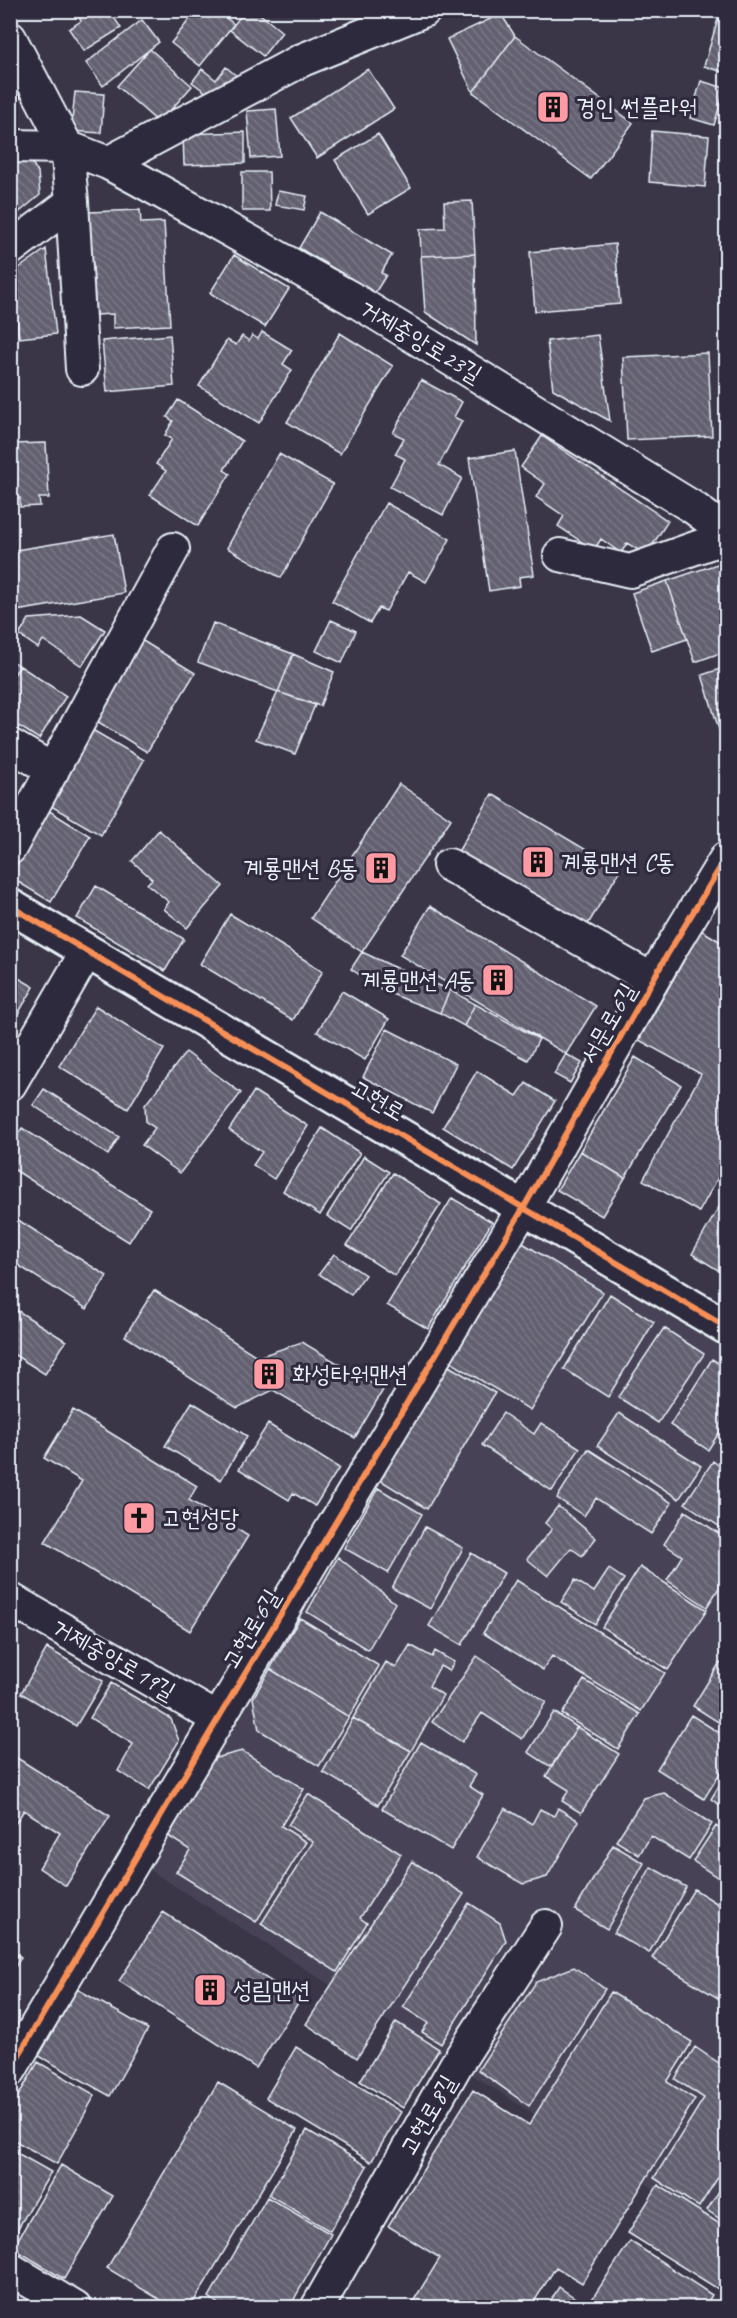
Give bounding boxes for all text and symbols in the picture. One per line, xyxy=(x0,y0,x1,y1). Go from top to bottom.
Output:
building icon: 경인 썬플라워 xyxy=(535,89,571,125)
place label: 경인 썬플라워 xyxy=(576,92,698,122)
street label: 거제중앙로23길 xyxy=(354,293,488,389)
building icon: 계룡맨션 C동 xyxy=(520,844,556,880)
place label: 계룡맨션 C동 xyxy=(561,847,675,877)
building icon: 계룡맨션 B동 xyxy=(363,850,399,886)
place label: 계룡맨션 B동 xyxy=(243,853,358,883)
building icon: 계룡맨션 A동 xyxy=(480,962,516,998)
place label: 계룡맨션 A동 xyxy=(361,965,475,995)
street label: 서문로6길 xyxy=(573,977,643,1069)
street label: 고현로 xyxy=(345,1073,411,1127)
building icon: 화성타워맨션 xyxy=(251,1356,287,1392)
place label: 화성타워맨션 xyxy=(292,1359,408,1389)
church icon: 고현성당 xyxy=(121,1500,157,1536)
place label: 고현성당 xyxy=(162,1503,239,1533)
street label: 고현로6길 xyxy=(215,1584,287,1674)
street label: 거제중앙로19길 xyxy=(47,1612,181,1706)
building icon: 성림맨션 xyxy=(192,1972,228,2008)
place label: 성림맨션 xyxy=(233,1975,310,2005)
street label: 고현로8길 xyxy=(393,2069,463,2161)

